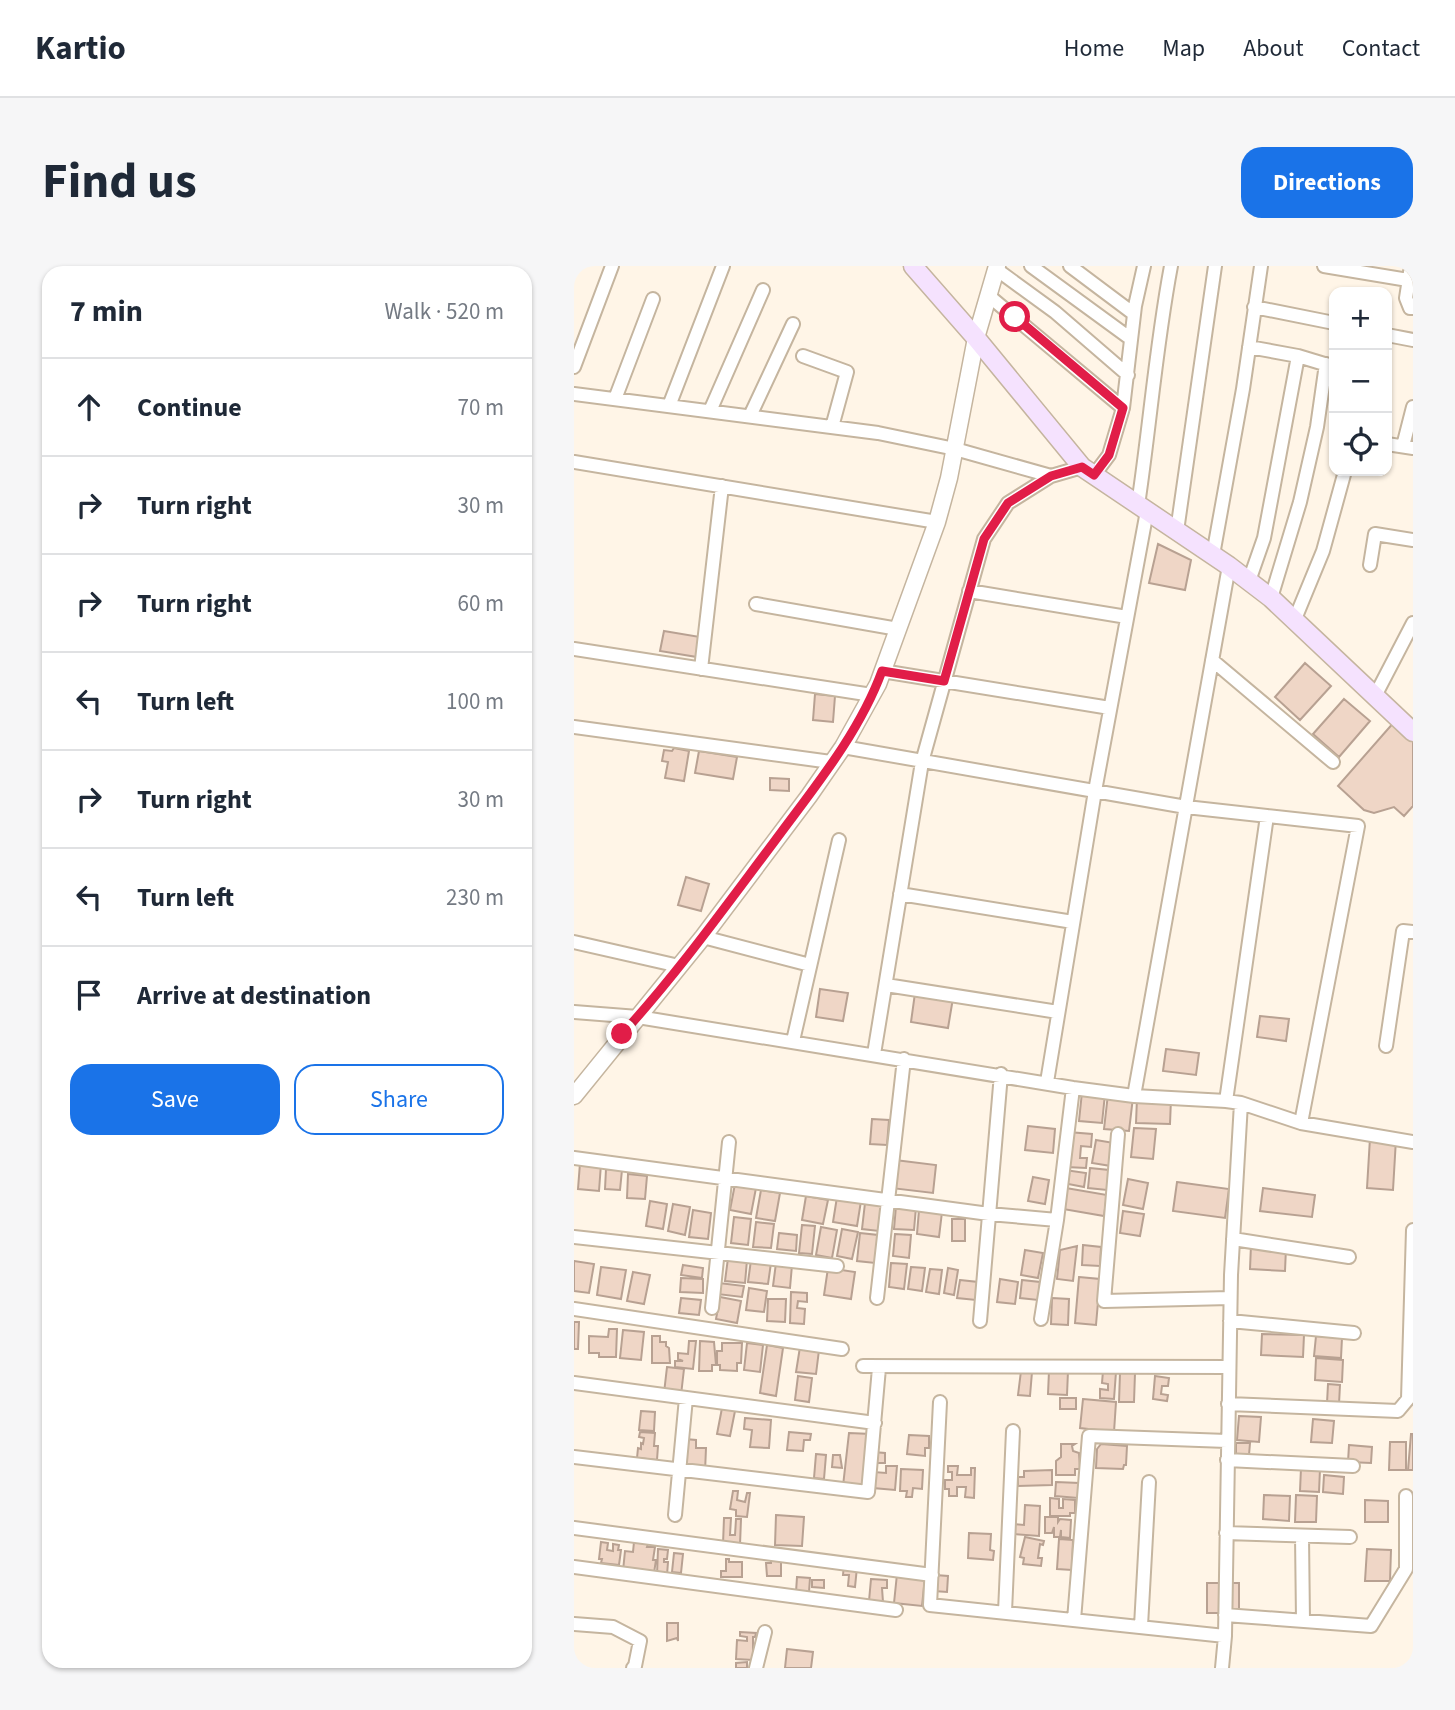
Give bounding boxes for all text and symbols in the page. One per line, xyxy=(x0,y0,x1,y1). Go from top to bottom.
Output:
text: Kartio xyxy=(35,25,126,72)
text: Home xyxy=(1064,31,1124,66)
text: Map xyxy=(1162,31,1205,66)
text: About xyxy=(1243,31,1304,66)
text: Contact xyxy=(1342,31,1420,66)
text: Find us xyxy=(42,147,197,217)
button: Directions xyxy=(1241,147,1413,218)
map controls xyxy=(1329,287,1392,476)
button: + xyxy=(1329,287,1392,350)
text: 7 min xyxy=(70,290,143,333)
text: Walk · 520 m xyxy=(385,295,504,328)
route start xyxy=(999,301,1030,332)
button: − xyxy=(1329,350,1392,413)
icon: ahead xyxy=(70,388,108,426)
text: Continue xyxy=(137,389,242,426)
text: 70 m xyxy=(457,391,504,424)
button: locate xyxy=(1329,413,1392,476)
icon: right xyxy=(70,486,108,524)
text: Turn right xyxy=(137,487,252,524)
text: 30 m xyxy=(457,489,504,522)
icon: right xyxy=(70,584,108,622)
text: Turn right xyxy=(137,585,252,622)
text: 60 m xyxy=(457,587,504,620)
icon: left xyxy=(70,682,108,720)
text: Turn left xyxy=(137,683,234,720)
text: 100 m xyxy=(446,685,504,718)
icon: right xyxy=(70,780,108,818)
text: Turn right xyxy=(137,781,252,818)
text: 30 m xyxy=(457,783,504,816)
icon: left xyxy=(70,878,108,916)
text: Turn left xyxy=(137,879,234,916)
text: 230 m xyxy=(446,881,504,914)
icon: arrive xyxy=(70,976,108,1014)
text: Arrive at destination xyxy=(137,977,371,1014)
route end xyxy=(606,1018,637,1049)
button: Save xyxy=(70,1064,280,1135)
button: Share xyxy=(294,1064,504,1135)

